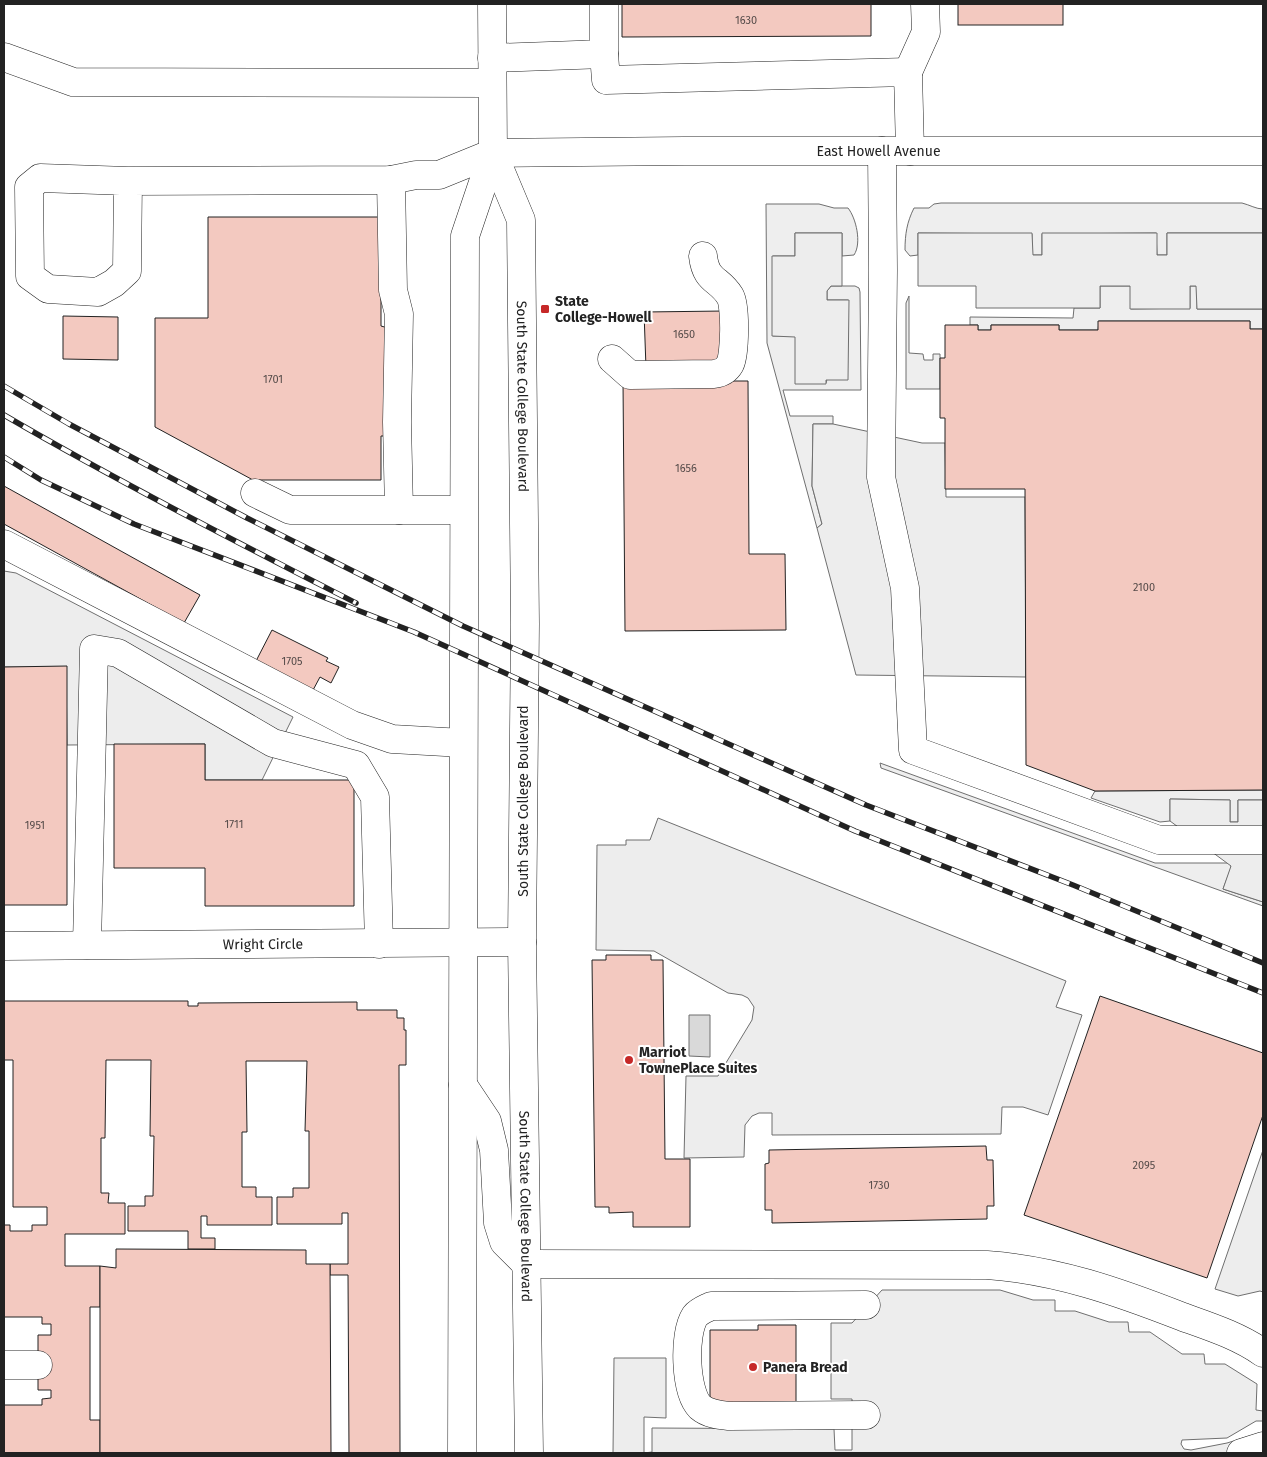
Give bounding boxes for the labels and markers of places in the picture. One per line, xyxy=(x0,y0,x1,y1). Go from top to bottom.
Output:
place label: State College-Howell xyxy=(555,293,653,326)
marker: State College-Howell xyxy=(539,303,551,315)
place label: Marriot TownePlace Suites xyxy=(639,1044,758,1077)
marker: Marriot TownePlace Suites xyxy=(623,1054,635,1066)
place label: Panera Bread xyxy=(763,1359,848,1376)
marker: Panera Bread xyxy=(747,1361,759,1373)

